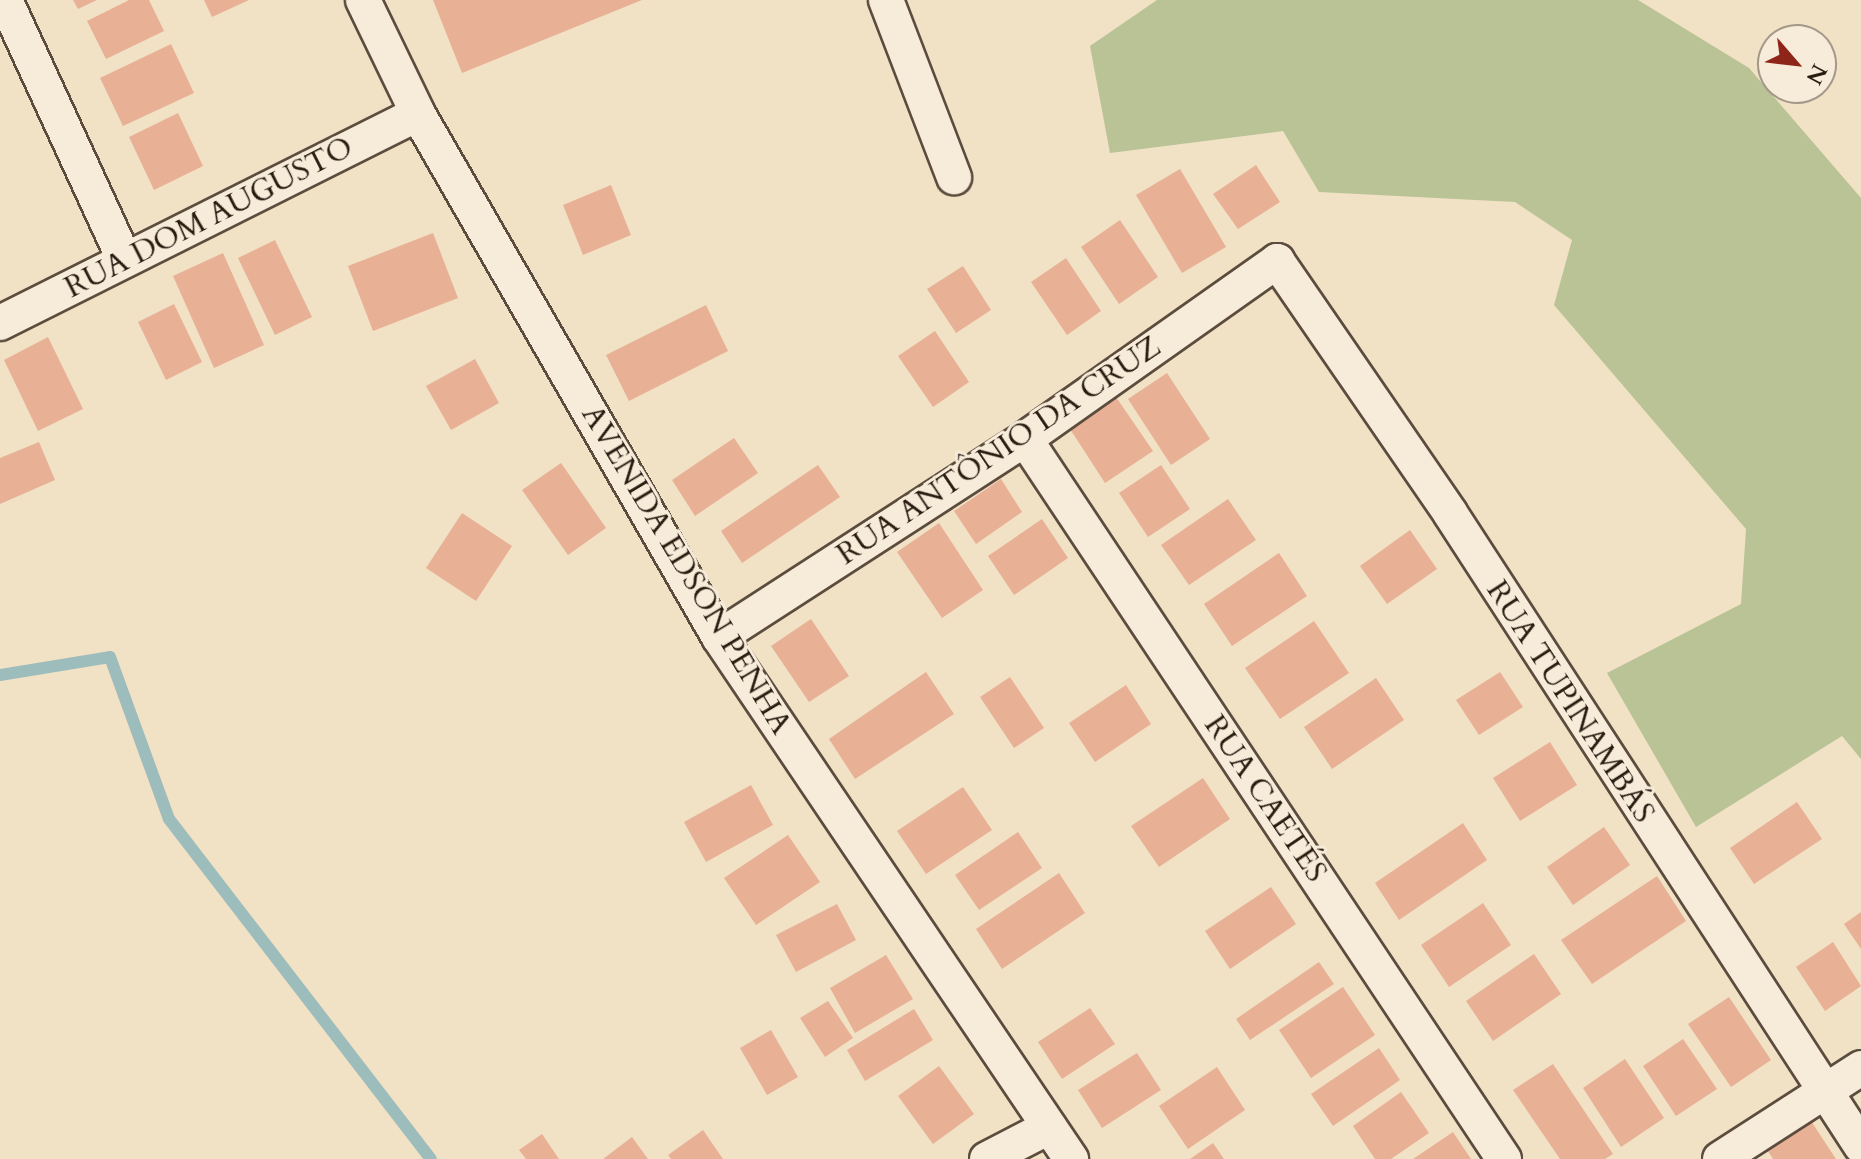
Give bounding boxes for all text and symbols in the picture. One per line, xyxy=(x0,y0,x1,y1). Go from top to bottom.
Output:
north arrow xyxy=(1757,24,1837,104)
text: N xyxy=(1799,59,1834,90)
street label: RUA DOM AUGUSTO xyxy=(59,130,359,306)
street label: RUA ANTÔNIO DA CRUZ xyxy=(830,329,1168,573)
street label: AVENIDA EDSON PENHA xyxy=(573,399,799,741)
street label: RUA TUPINAMBÁS xyxy=(1478,574,1662,830)
street label: RUA CAETÉS xyxy=(1196,709,1334,889)

